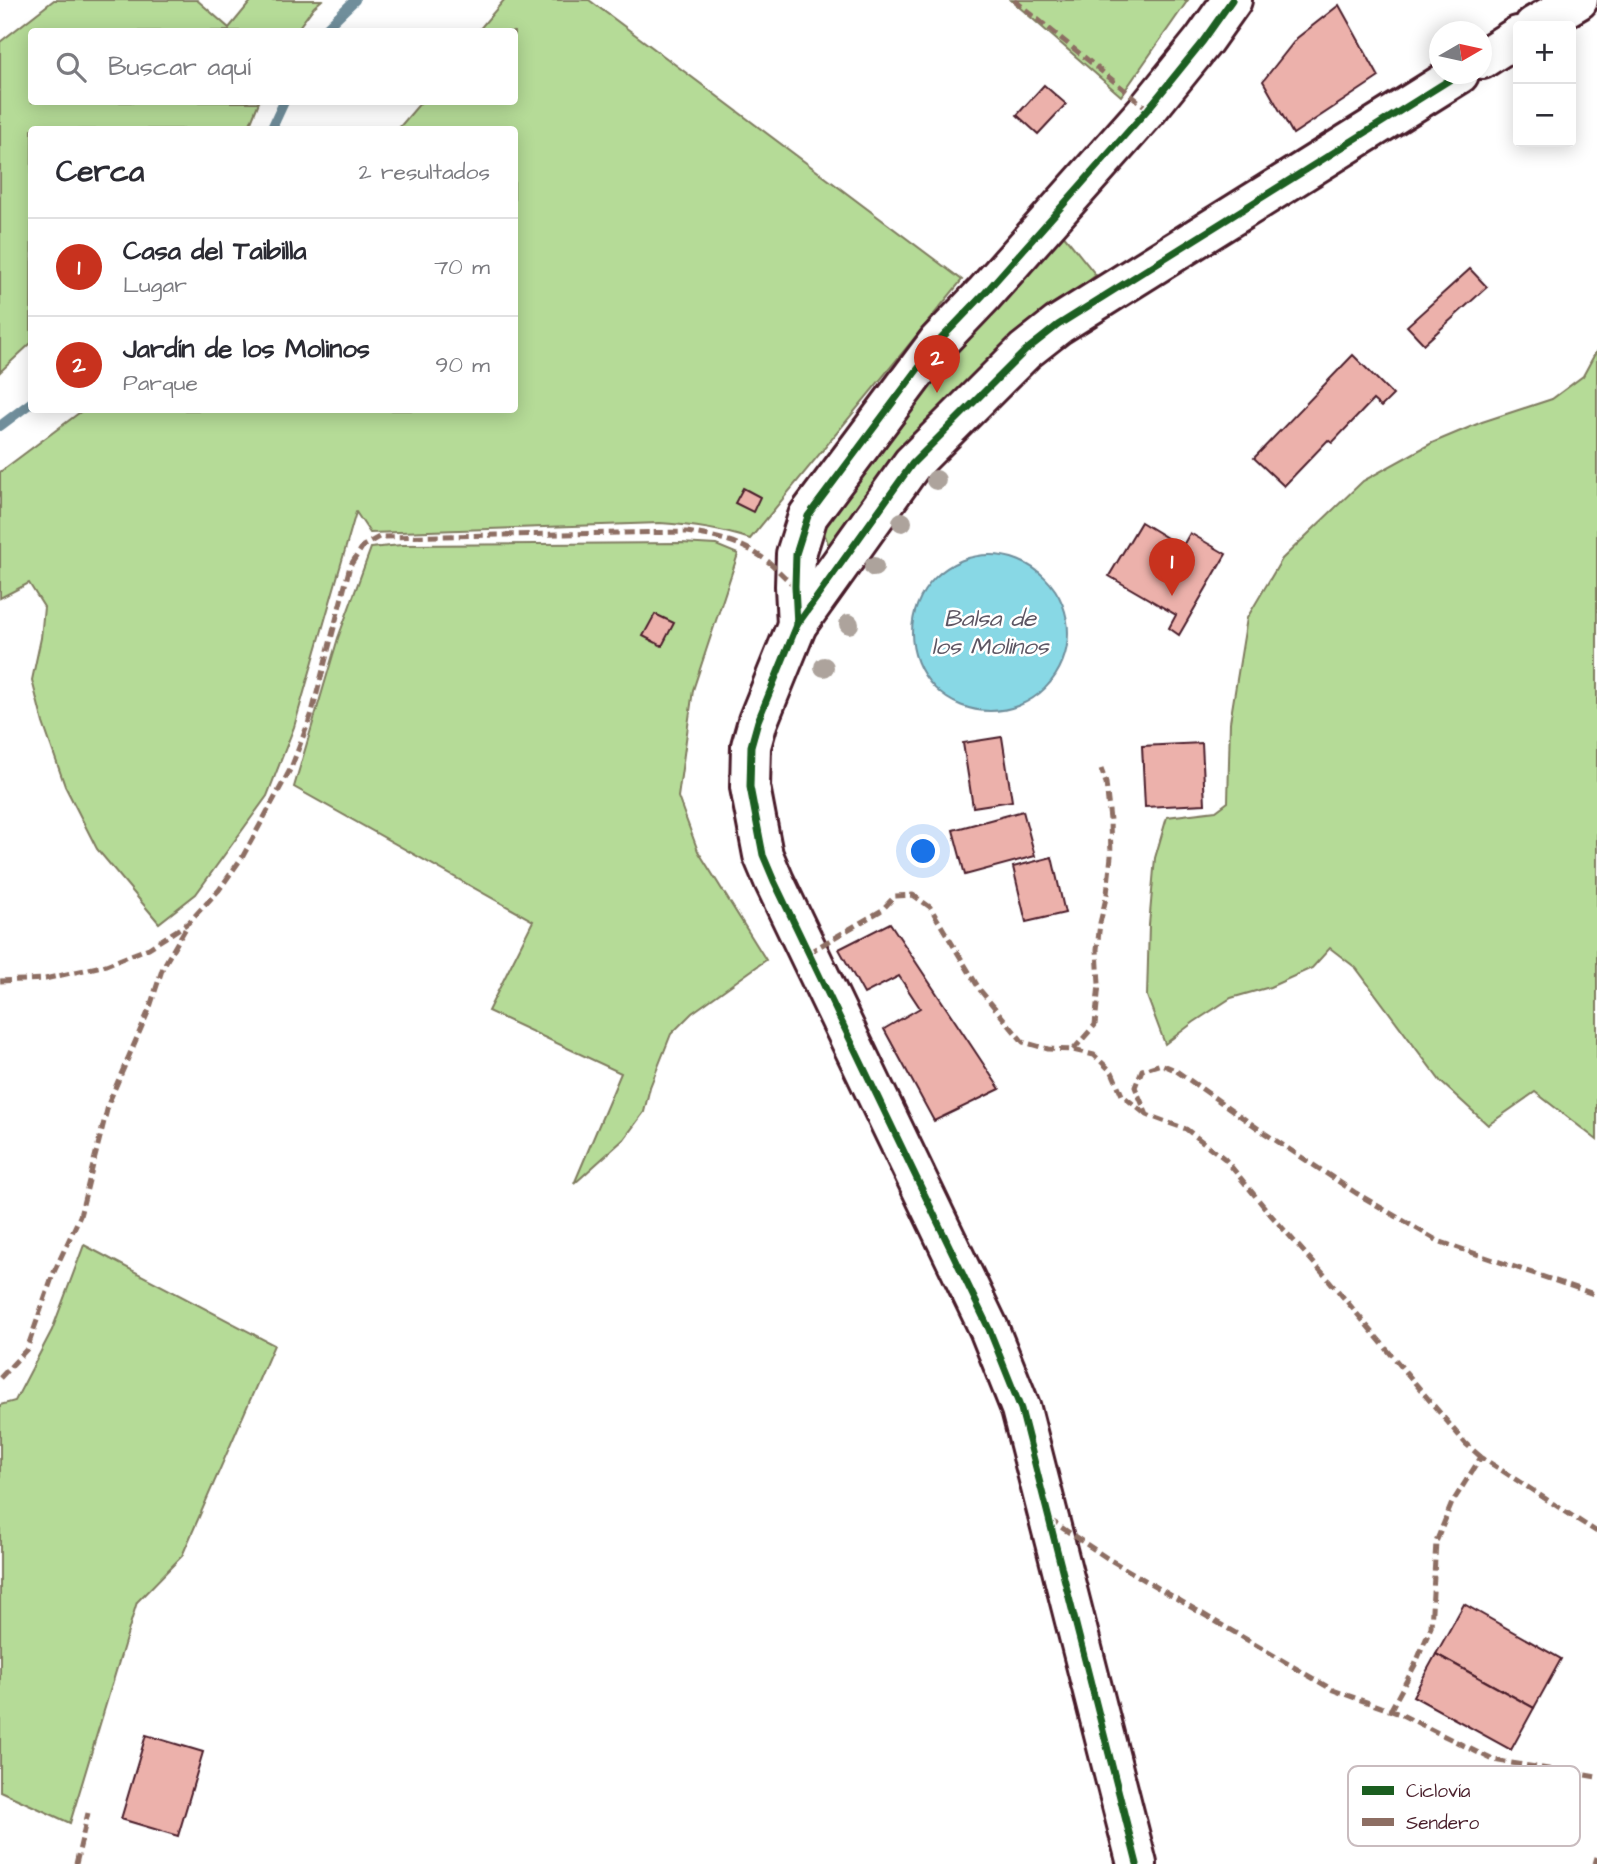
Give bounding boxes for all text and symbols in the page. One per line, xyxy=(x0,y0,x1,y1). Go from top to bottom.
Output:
north arrow xyxy=(1429,21,1492,84)
map controls xyxy=(1513,21,1576,147)
button: + xyxy=(1513,21,1576,84)
search box xyxy=(28,28,518,105)
icon: search xyxy=(52,48,90,86)
text: Buscar aquí xyxy=(108,49,251,85)
button: − xyxy=(1513,84,1576,147)
text: Cerca xyxy=(56,151,144,193)
text: 2 resultados xyxy=(358,156,490,188)
text: Casa del Taibilla xyxy=(123,233,307,269)
text: 1 xyxy=(78,251,80,283)
text: 70 m xyxy=(434,251,490,283)
text: Lugar xyxy=(123,269,187,301)
text: Jardín de los Molinos xyxy=(123,331,370,367)
pin: 2 xyxy=(914,335,960,393)
text: 2 xyxy=(72,349,86,381)
text: 90 m xyxy=(435,349,490,381)
text: Parque xyxy=(123,367,198,399)
pin: 1 xyxy=(1149,538,1195,596)
water label: Balsa de los Molinos xyxy=(931,602,1051,664)
your location xyxy=(906,834,940,868)
legend xyxy=(1348,1766,1580,1846)
text: Ciclovía xyxy=(1406,1778,1471,1805)
text: Sendero xyxy=(1406,1810,1479,1837)

